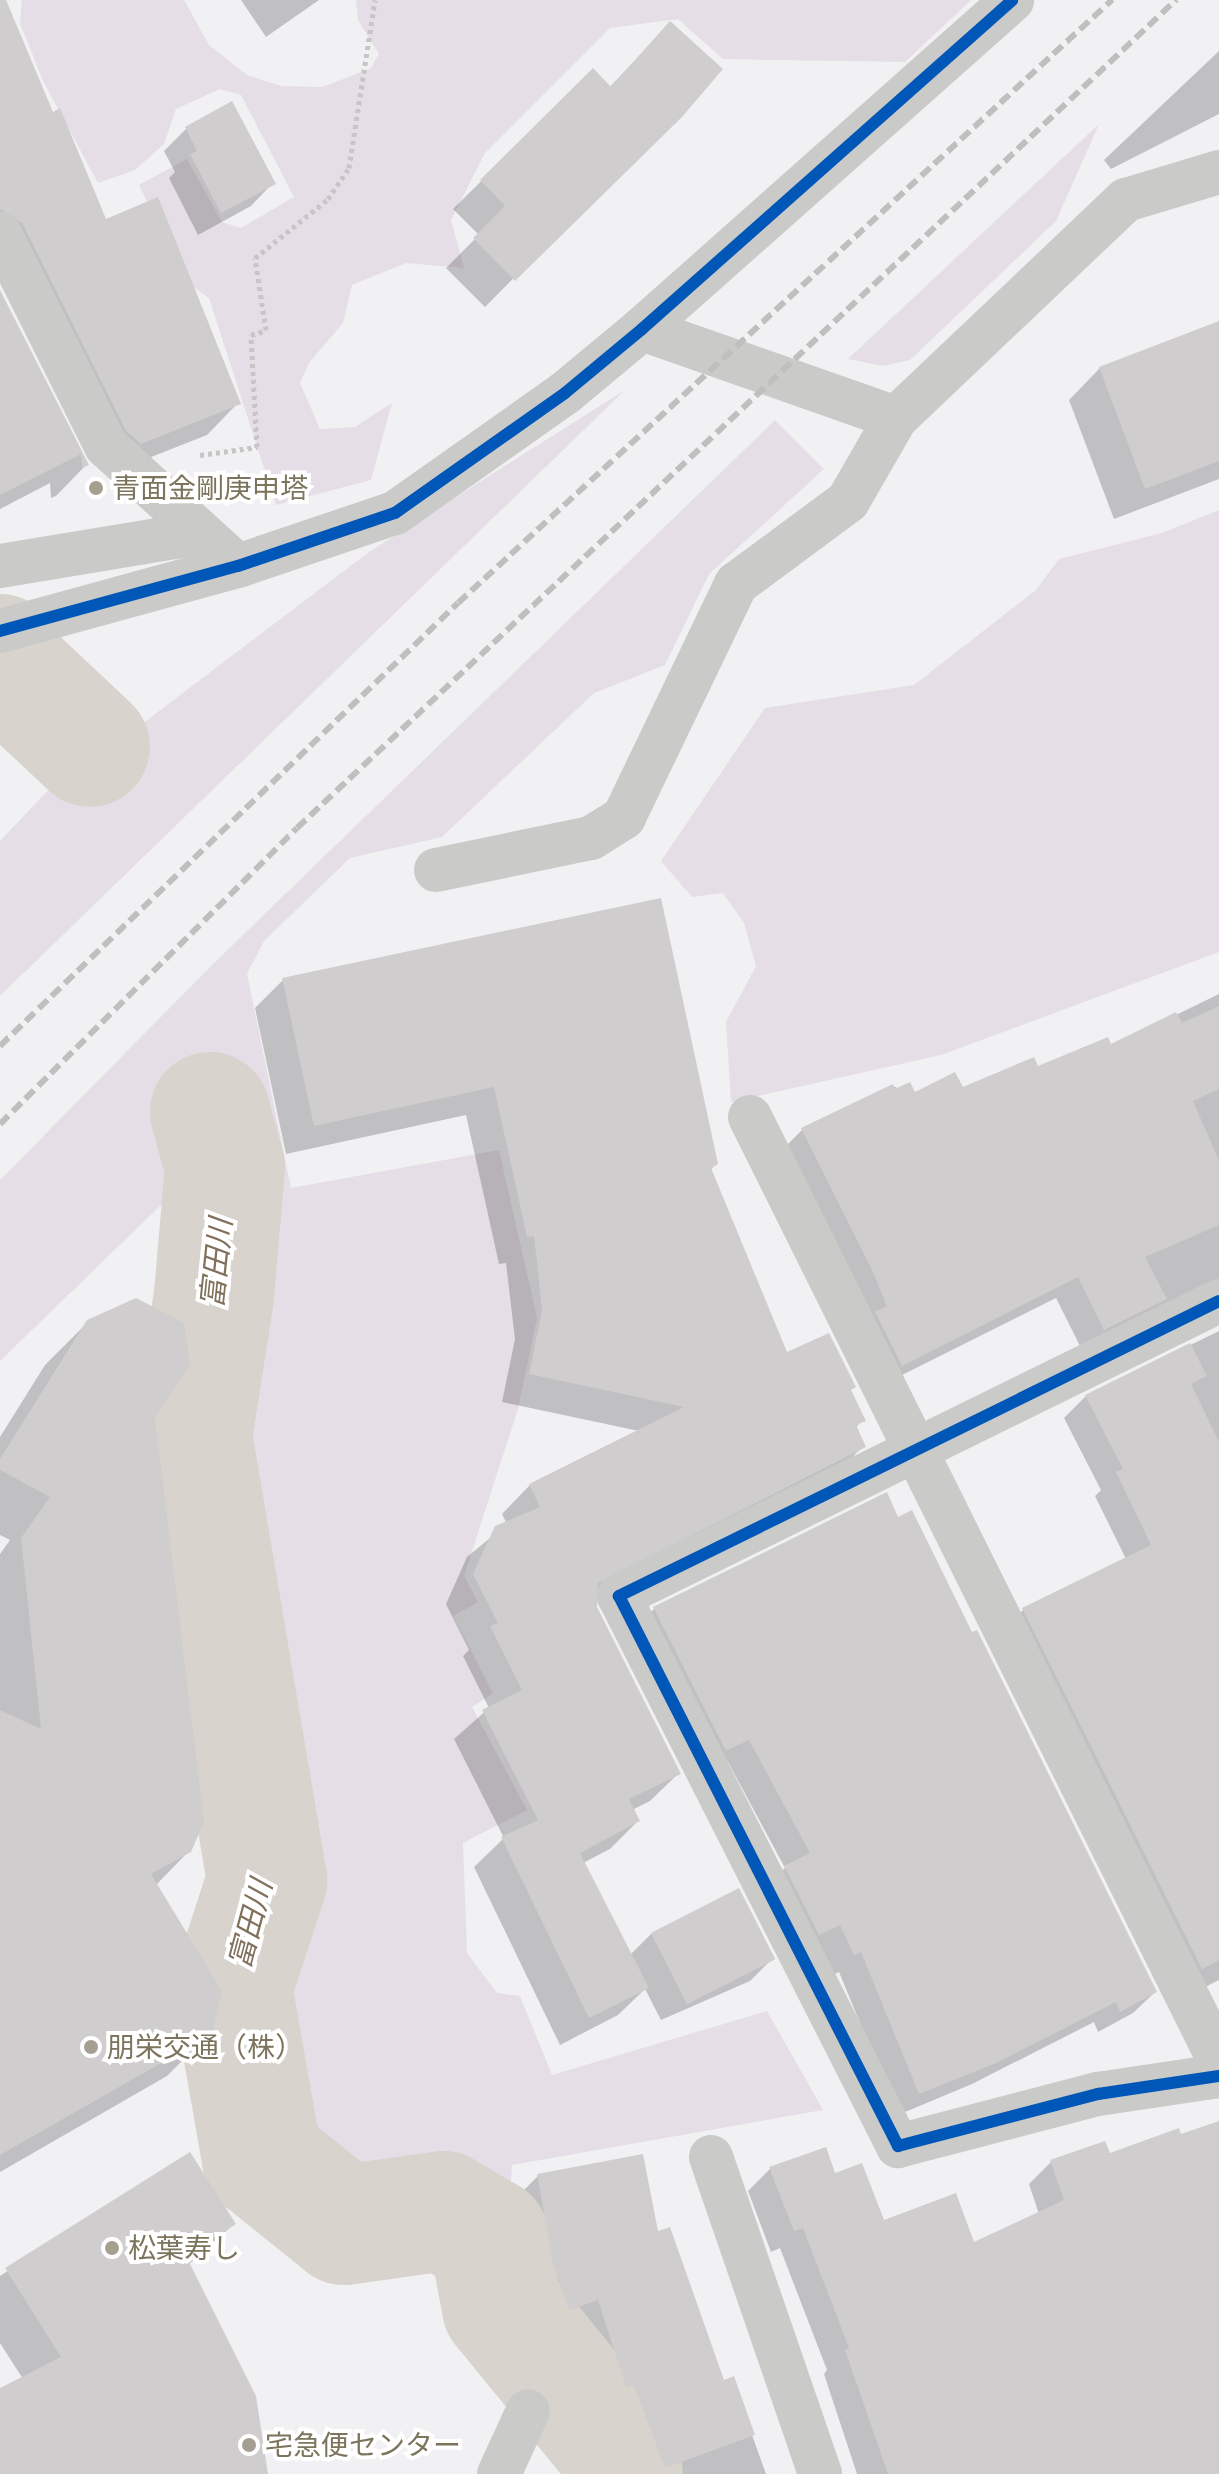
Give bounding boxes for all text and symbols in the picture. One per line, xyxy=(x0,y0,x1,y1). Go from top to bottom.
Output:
place label: 青面金剛庚申塔 xyxy=(112,471,308,505)
marker: 青面金剛庚申塔 xyxy=(87,479,105,497)
water label: 富田川 xyxy=(193,1216,239,1310)
water label: 富田川 xyxy=(221,1876,279,1972)
place label: 朋栄交通（株） xyxy=(107,2030,303,2064)
marker: 朋栄交通（株） xyxy=(82,2038,100,2056)
place label: 松葉寿し xyxy=(128,2231,240,2265)
marker: 松葉寿し xyxy=(103,2239,121,2257)
place label: 宅急便センター xyxy=(265,2428,461,2462)
marker: 宅急便センター xyxy=(240,2436,258,2454)

